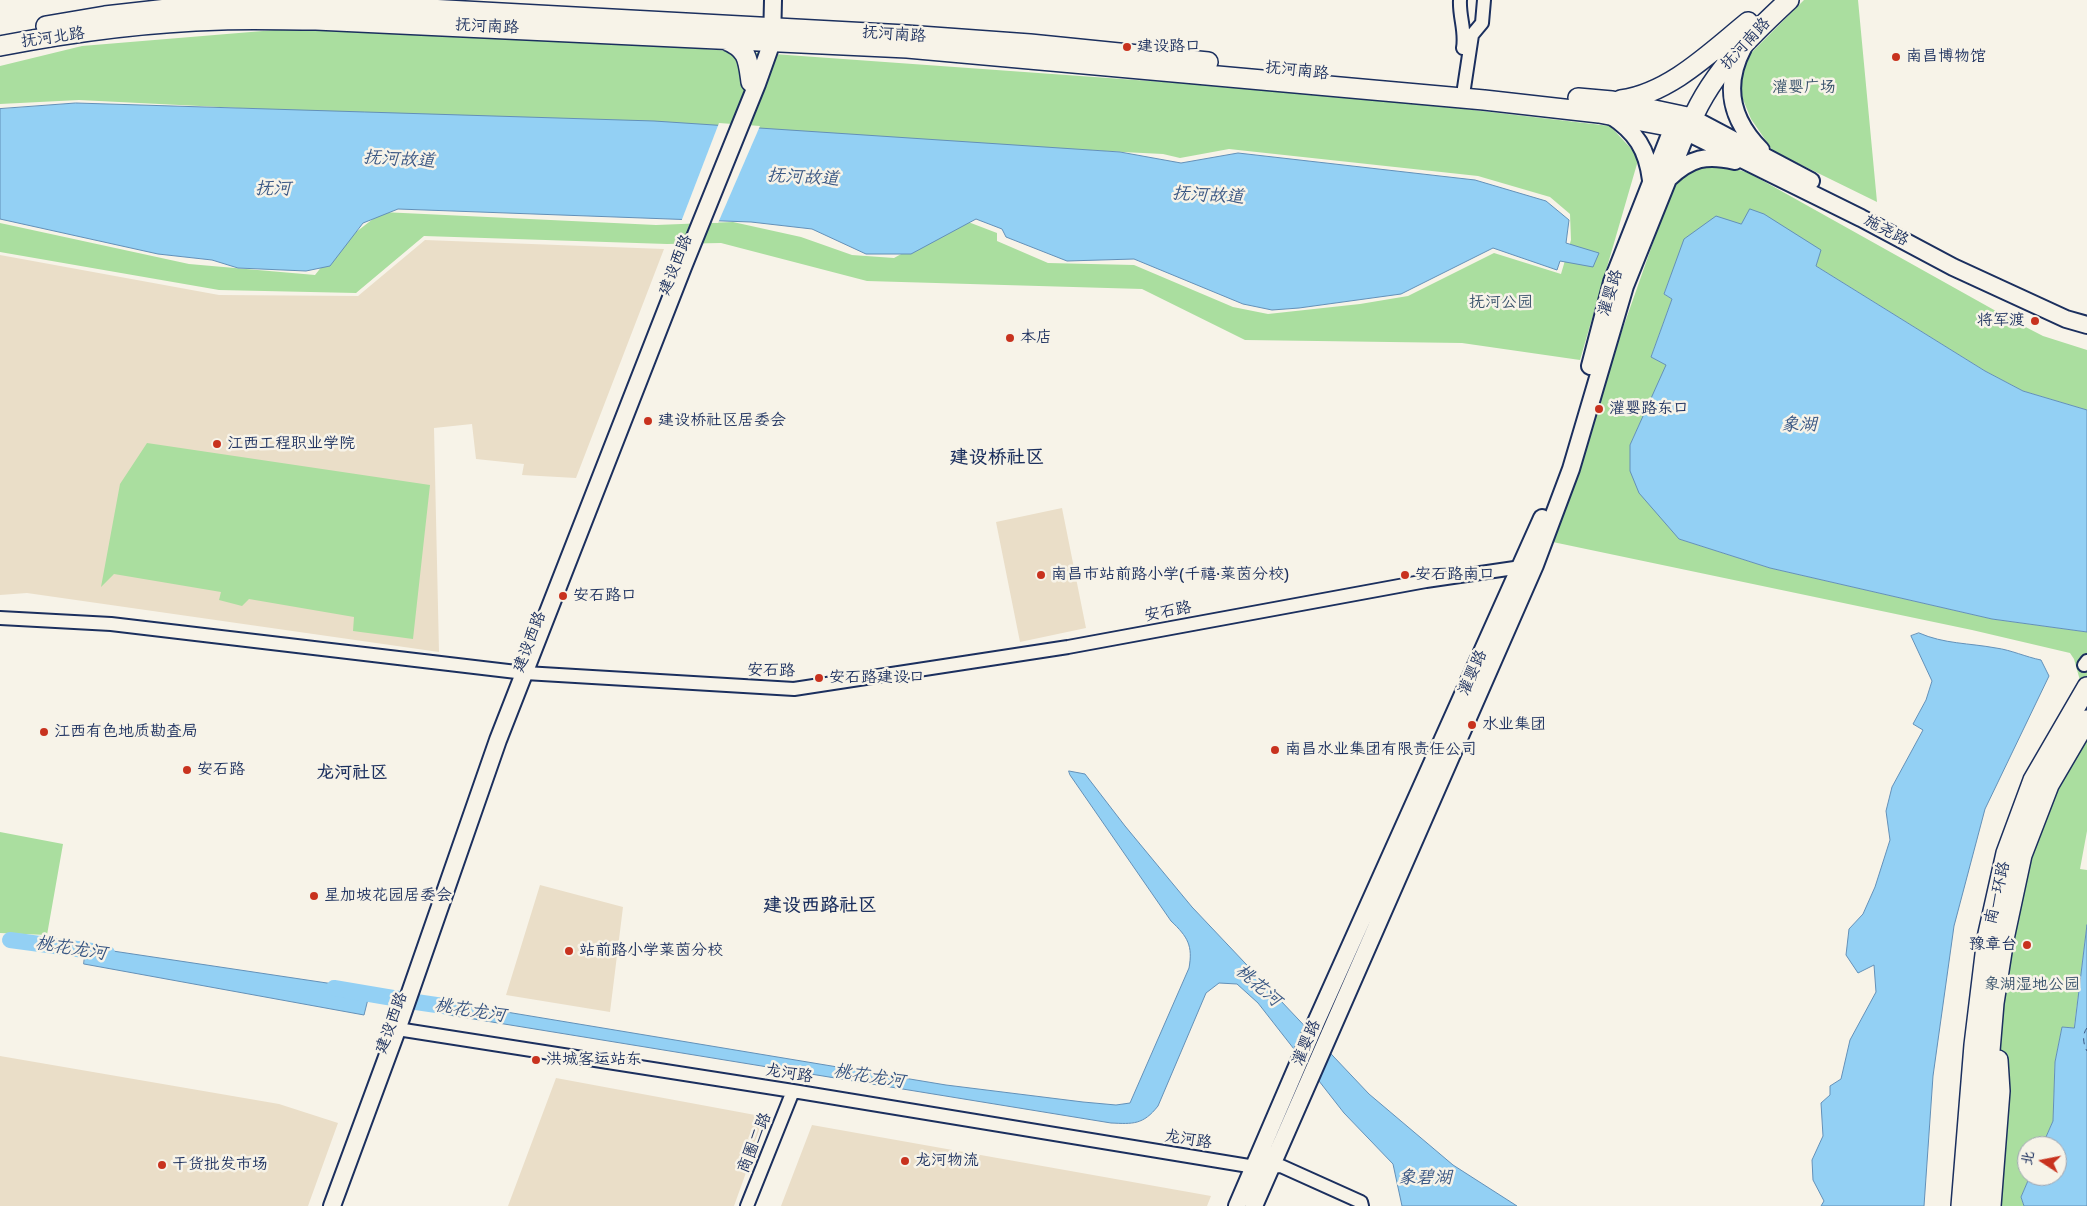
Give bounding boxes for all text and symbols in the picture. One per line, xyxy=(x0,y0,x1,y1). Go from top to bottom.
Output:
street label: 抚河南路 xyxy=(1717,14,1775,74)
street label: 抚河南路 xyxy=(455,16,519,38)
street label: 抚河南路 xyxy=(861,23,927,47)
street label: 抚河北路 xyxy=(20,24,86,52)
place label: 建设路口 xyxy=(1137,37,1201,57)
marker: 建设路口 xyxy=(1121,41,1133,53)
place label: 南昌博物馆 xyxy=(1906,47,1986,67)
marker: 南昌博物馆 xyxy=(1890,51,1902,63)
street label: 抚河南路 xyxy=(1264,58,1330,84)
park label: 灌婴广场 xyxy=(1772,78,1836,98)
water label: 抚河故道 xyxy=(362,147,436,173)
water label: 抚河故道 xyxy=(766,165,840,191)
water label: 抚河 xyxy=(255,178,291,200)
water label: 抚河故道 xyxy=(1171,183,1245,209)
street label: 施尧路 xyxy=(1860,211,1912,251)
street label: 建设西路 xyxy=(655,232,697,298)
street label: 灌婴路 xyxy=(1595,267,1627,319)
park label: 抚河公园 xyxy=(1469,293,1533,313)
place label: 将军渡 xyxy=(1977,311,2025,331)
marker: 将军渡 xyxy=(2029,315,2041,327)
place label: 本店 xyxy=(1020,328,1052,348)
marker: 本店 xyxy=(1004,332,1016,344)
place label: 灌婴路东口 xyxy=(1609,399,1689,419)
marker: 灌婴路东口 xyxy=(1593,403,1605,415)
place label: 建设桥社区居委会 xyxy=(658,411,786,431)
water label: 象湖 xyxy=(1781,414,1817,436)
marker: 建设桥社区居委会 xyxy=(642,415,654,427)
place label: 江西工程职业学院 xyxy=(227,434,355,454)
marker: 江西工程职业学院 xyxy=(211,438,223,450)
district label: 建设桥社区 xyxy=(950,447,1044,469)
place label: 南昌市站前路小学(千禧·莱茵分校) xyxy=(1051,565,1289,585)
place label: 安石路南口 xyxy=(1415,565,1495,585)
marker: 南昌市站前路小学(千禧·莱茵分校) xyxy=(1035,569,1047,581)
marker: 安石路南口 xyxy=(1399,569,1411,581)
place label: 安石路口 xyxy=(573,586,637,606)
marker: 安石路口 xyxy=(557,590,569,602)
street label: 安石路 xyxy=(1143,598,1193,626)
street label: 建设西路 xyxy=(510,609,550,675)
street label: 灌婴路 xyxy=(1454,647,1492,699)
street label: 安石路 xyxy=(747,661,795,681)
place label: 安石路建设口 xyxy=(829,668,925,688)
marker: 安石路建设口 xyxy=(813,672,825,684)
place label: 水业集团 xyxy=(1482,715,1546,735)
marker: 水业集团 xyxy=(1466,719,1478,731)
place label: 江西有色地质勘查局 xyxy=(54,722,198,742)
marker: 江西有色地质勘查局 xyxy=(38,726,50,738)
place label: 南昌水业集团有限责任公司 xyxy=(1285,740,1477,760)
marker: 南昌水业集团有限责任公司 xyxy=(1269,744,1281,756)
place label: 安石路 xyxy=(197,760,245,780)
district label: 龙河社区 xyxy=(316,762,388,784)
marker: 安石路 xyxy=(181,764,193,776)
street label: 南一环路 xyxy=(1981,860,2015,926)
place label: 星加坡花园居委会 xyxy=(324,886,452,906)
marker: 星加坡花园居委会 xyxy=(308,890,320,902)
district label: 建设西路社区 xyxy=(763,895,877,917)
water label: 桃花龙河 xyxy=(34,933,108,965)
place label: 豫章台 xyxy=(1969,935,2017,955)
marker: 豫章台 xyxy=(2021,939,2033,951)
place label: 站前路小学莱茵分校 xyxy=(579,941,723,961)
marker: 站前路小学莱茵分校 xyxy=(563,945,575,957)
water label: 桃花河 xyxy=(1231,960,1285,1012)
park label: 象湖湿地公园 xyxy=(1984,975,2080,995)
street label: 建设西路 xyxy=(372,990,412,1056)
water label: 桃花龙河 xyxy=(433,995,507,1027)
street label: 灌婴路 xyxy=(1289,1017,1325,1069)
place label: 洪城客运站东 xyxy=(546,1050,642,1070)
marker: 洪城客运站东 xyxy=(530,1054,542,1066)
street label: 龙河路 xyxy=(764,1061,814,1087)
water label: 桃花龙河 xyxy=(832,1061,906,1093)
street label: 商圈二路 xyxy=(734,1110,776,1176)
street label: 龙河路 xyxy=(1163,1127,1213,1153)
north arrow xyxy=(2017,1136,2067,1186)
text: 北 xyxy=(2018,1150,2037,1167)
place label: 龙河物流 xyxy=(915,1151,979,1171)
place label: 干货批发市场 xyxy=(172,1155,268,1175)
marker: 龙河物流 xyxy=(899,1155,911,1167)
marker: 干货批发市场 xyxy=(156,1159,168,1171)
water label: 象碧湖 xyxy=(1398,1167,1452,1189)

